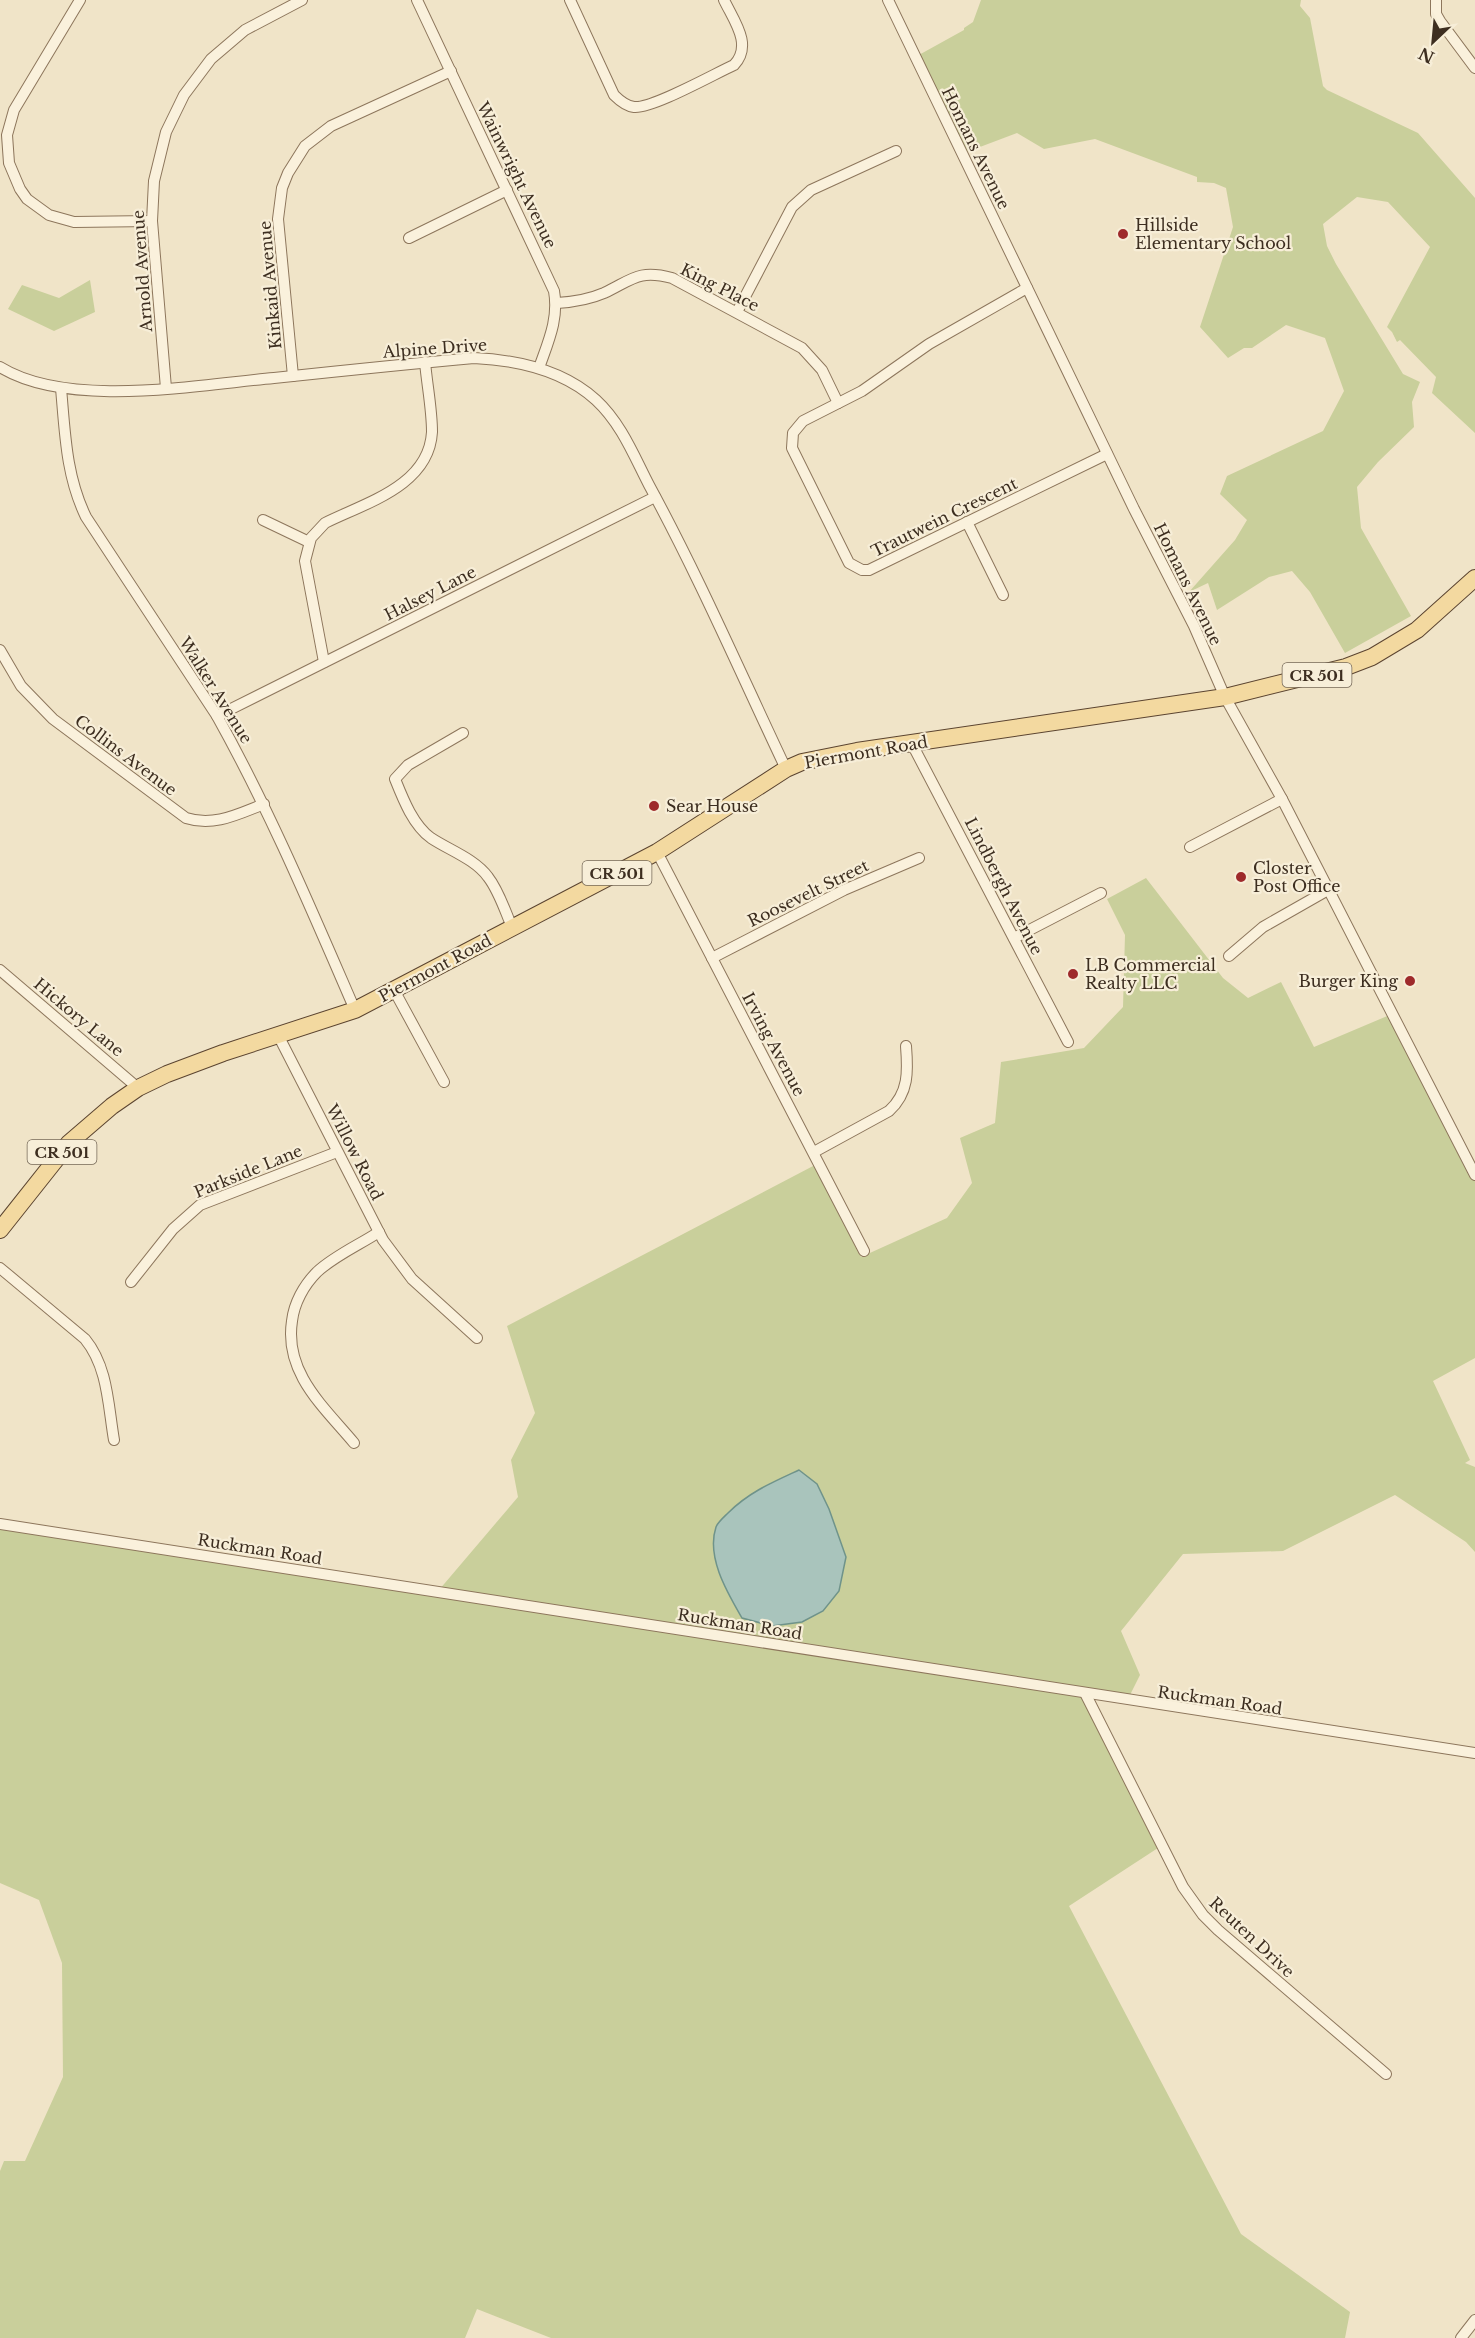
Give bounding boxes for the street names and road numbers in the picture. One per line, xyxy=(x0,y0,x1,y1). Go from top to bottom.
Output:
street label: Homans Avenue xyxy=(938,83,1014,213)
street label: Wainwright Avenue xyxy=(472,98,561,252)
street label: Arnold Avenue xyxy=(128,209,156,334)
street label: Kinkaid Avenue xyxy=(254,220,286,350)
street label: King Place xyxy=(677,259,763,315)
street label: Alpine Drive xyxy=(381,334,488,362)
street label: Trautwein Crescent xyxy=(868,473,1020,561)
street label: Homans Avenue xyxy=(1150,519,1226,649)
street label: Halsey Lane xyxy=(381,561,479,625)
street label: Walker Avenue xyxy=(175,632,257,747)
road number: CR 501 xyxy=(1282,663,1352,687)
street label: Collins Avenue xyxy=(71,710,181,800)
street label: Piermont Road xyxy=(803,731,930,773)
street label: Lindbergh Avenue xyxy=(961,814,1047,958)
street label: Roosevelt Street xyxy=(744,855,872,931)
road number: CR 501 xyxy=(582,861,652,885)
street label: Piermont Road xyxy=(375,930,495,1006)
street label: Hickory Lane xyxy=(30,974,128,1060)
street label: Irving Avenue xyxy=(738,989,810,1099)
street label: Willow Road xyxy=(322,1100,388,1204)
road number: CR 501 xyxy=(28,1140,97,1164)
street label: Parkside Lane xyxy=(191,1140,305,1202)
street label: Ruckman Road xyxy=(196,1529,324,1569)
street label: Ruckman Road xyxy=(676,1604,804,1644)
street label: Ruckman Road xyxy=(1156,1681,1284,1719)
street label: Reuten Drive xyxy=(1205,1893,1299,1981)

